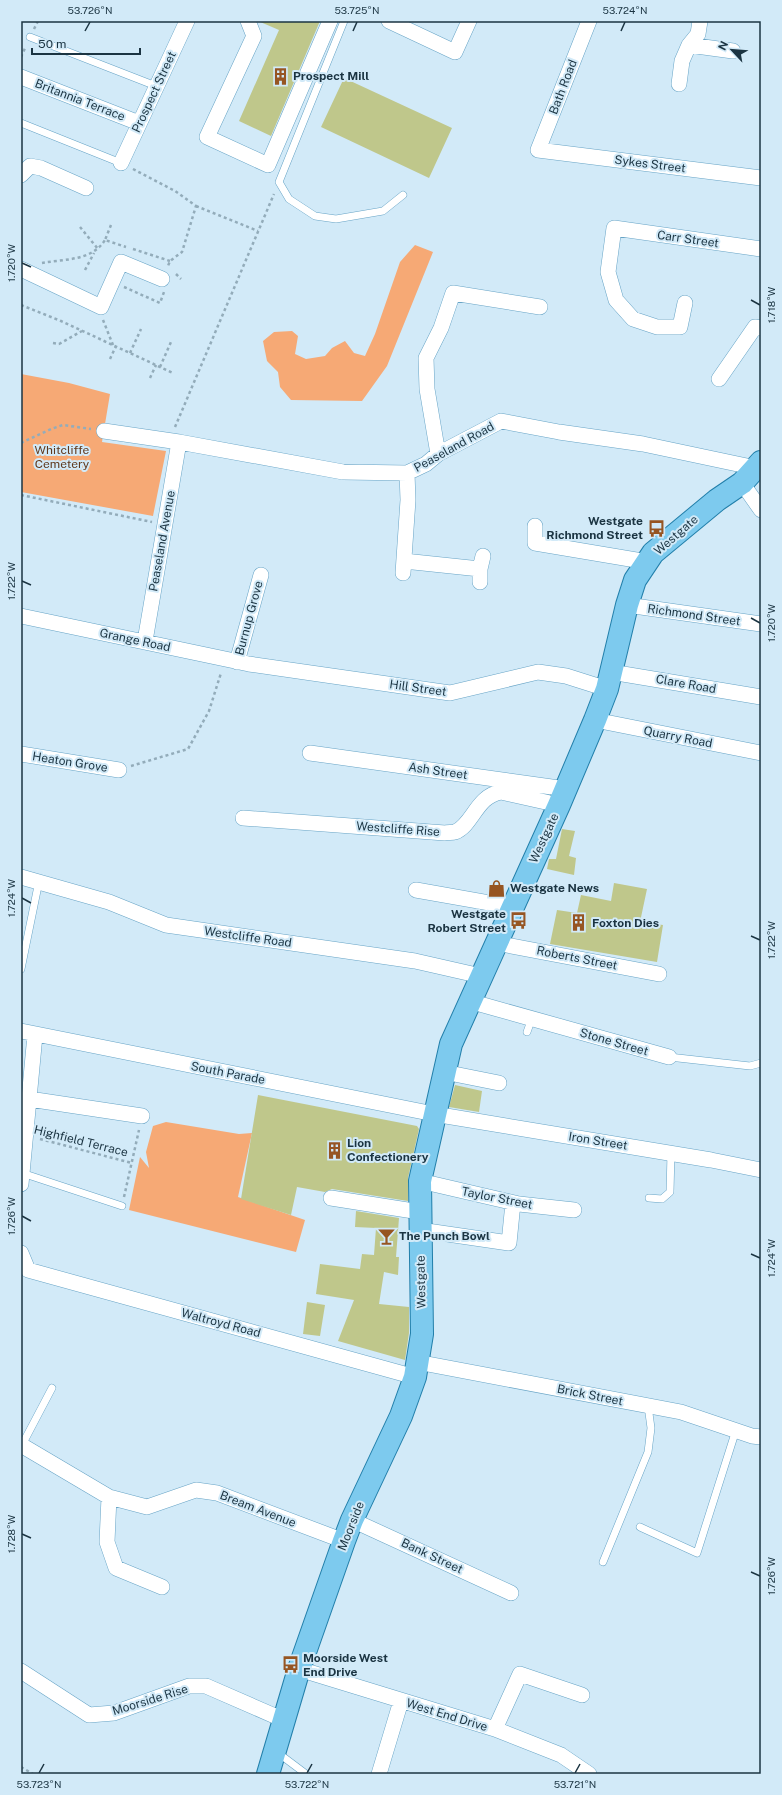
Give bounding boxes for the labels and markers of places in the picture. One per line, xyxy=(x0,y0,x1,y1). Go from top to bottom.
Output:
building icon: Prospect Mill xyxy=(270,66,290,86)
place label: Prospect Mill xyxy=(293,69,369,83)
place label: Westgate Richmond Street xyxy=(546,514,643,542)
bus stop icon: Westgate Richmond Street xyxy=(646,518,666,538)
shop icon: Westgate News xyxy=(487,878,507,898)
place label: Westgate News xyxy=(510,881,599,895)
place label: Westgate Robert Street xyxy=(427,907,506,935)
bus stop icon: Westgate Robert Street xyxy=(509,911,529,931)
building icon: Foxton Dies xyxy=(569,913,589,933)
place label: Foxton Dies xyxy=(592,916,659,930)
place label: Lion Confectionery xyxy=(347,1136,429,1164)
building icon: Lion Confectionery xyxy=(324,1140,344,1160)
bar icon: The Punch Bowl xyxy=(376,1226,396,1246)
place label: The Punch Bowl xyxy=(399,1229,490,1243)
place label: Moorside West End Drive xyxy=(303,1651,388,1679)
bus stop icon: Moorside West End Drive xyxy=(280,1655,300,1675)

